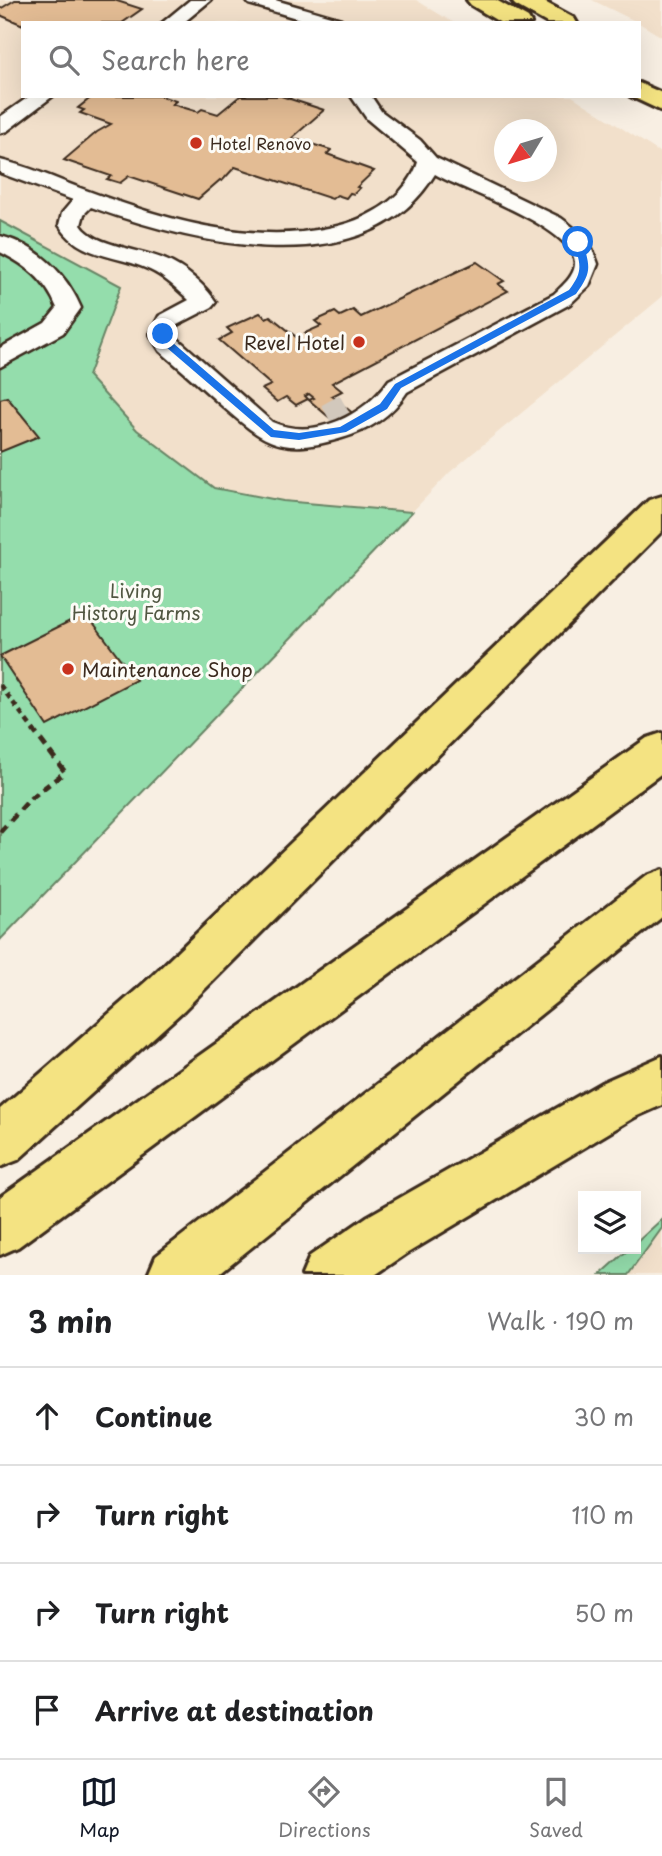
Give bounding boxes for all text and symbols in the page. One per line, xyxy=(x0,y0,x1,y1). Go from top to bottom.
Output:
search box xyxy=(21,21,641,98)
text: Search here xyxy=(101,40,250,79)
icon: search xyxy=(45,41,83,79)
north arrow xyxy=(494,119,557,182)
place label: Hotel Renovo xyxy=(210,131,311,155)
marker: Hotel Renovo xyxy=(188,135,204,151)
route start xyxy=(562,226,593,257)
route end xyxy=(147,318,178,349)
place label: Revel Hotel xyxy=(244,328,345,356)
marker: Revel Hotel xyxy=(351,334,367,350)
park label: Living History Farms xyxy=(72,576,200,626)
place label: Maintenance Shop xyxy=(82,655,253,683)
marker: Maintenance Shop xyxy=(60,661,76,677)
map controls xyxy=(578,1191,641,1254)
button: layers xyxy=(578,1191,641,1254)
text: 3 min xyxy=(28,1298,113,1343)
text: Walk · 190 m xyxy=(487,1303,634,1338)
icon: ahead xyxy=(28,1397,66,1435)
text: Continue xyxy=(95,1397,212,1436)
text: 30 m xyxy=(573,1399,634,1434)
icon: right xyxy=(28,1495,66,1533)
text: Turn right xyxy=(95,1495,229,1534)
text: 110 m xyxy=(572,1497,634,1532)
icon: right xyxy=(28,1593,66,1631)
text: Turn right xyxy=(95,1593,229,1632)
text: 50 m xyxy=(574,1595,634,1630)
icon: arrive xyxy=(28,1691,66,1729)
text: Arrive at destination xyxy=(95,1691,374,1730)
tab: Map xyxy=(79,1773,120,1843)
tab: Directions xyxy=(278,1773,371,1843)
tab: Saved xyxy=(529,1773,583,1843)

